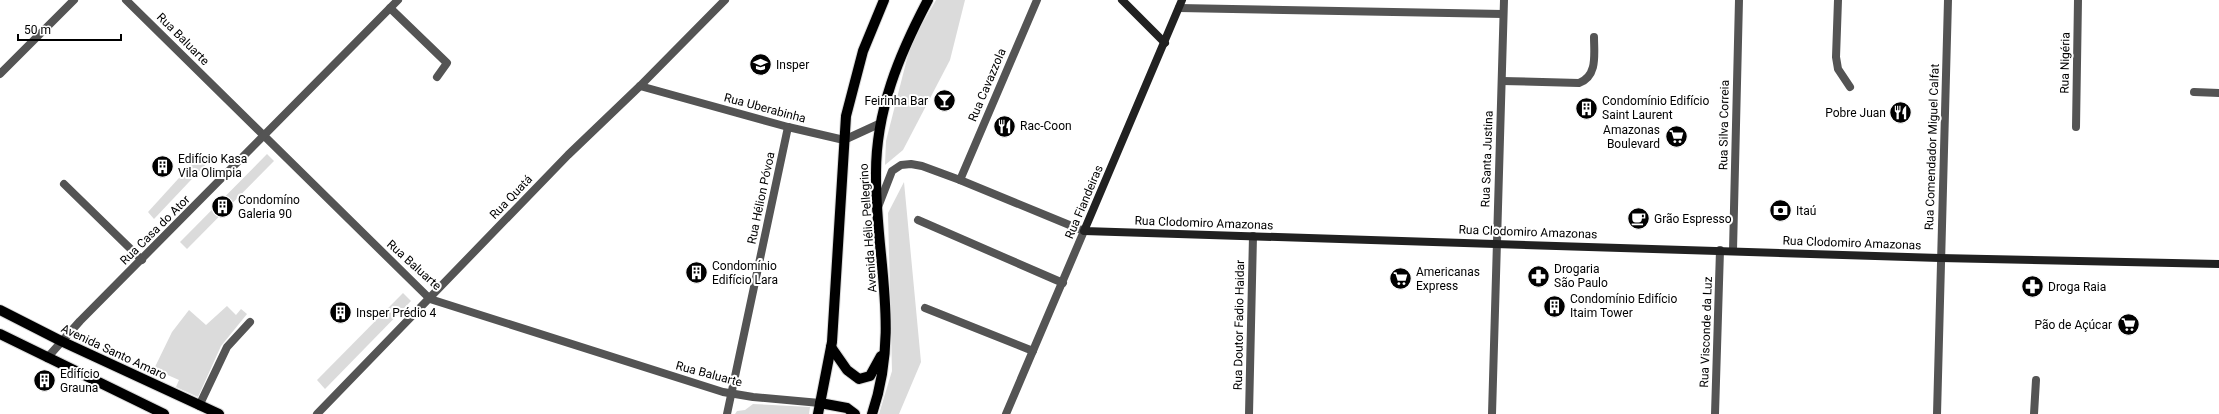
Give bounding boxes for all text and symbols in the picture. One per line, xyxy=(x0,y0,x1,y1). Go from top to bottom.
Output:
street label: Rua Baluarte xyxy=(154,10,212,68)
scale bar xyxy=(18,16,121,42)
text: 50 m xyxy=(24,23,51,37)
street label: Rua Nigéria xyxy=(2057,32,2073,94)
street label: Rua Cavazzola xyxy=(965,46,1009,124)
school or university icon: Insper xyxy=(748,52,774,78)
place label: Insper xyxy=(776,58,809,72)
street label: Rua Comendador Miguel Calfat xyxy=(1922,63,1942,230)
street label: Rua Silva Correia xyxy=(1716,80,1732,170)
bar icon: Feirinha Bar xyxy=(931,88,957,114)
street label: Rua Uberabinha xyxy=(723,90,807,126)
place label: Feirinha Bar xyxy=(864,94,928,108)
place label: Condomínio Edifício Saint Laurent xyxy=(1602,94,1709,122)
building icon: Condomínio Edifício Saint Laurent xyxy=(1574,95,1600,121)
restaurant icon: Pobre Juan xyxy=(1888,100,1914,126)
place label: Pobre Juan xyxy=(1825,106,1886,120)
street label: Rua Santa Justina xyxy=(1478,110,1496,208)
restaurant icon: Rac-Coon xyxy=(991,113,1017,139)
place label: Rac-Coon xyxy=(1020,119,1072,133)
place label: Amazonas Boulevard xyxy=(1603,123,1660,151)
supermarket icon: Amazonas Boulevard xyxy=(1663,124,1689,150)
street label: Rua Hélion Póvoa xyxy=(744,151,778,245)
place label: Edifício Kasa Vila Olimpia xyxy=(178,152,247,180)
building icon: Edifício Kasa Vila Olimpia xyxy=(149,153,175,179)
street label: Avenida Hélio Pellegrino xyxy=(856,163,879,293)
street label: Rua Fiandeiras xyxy=(1062,163,1106,241)
street label: Rua Quatá xyxy=(487,172,535,222)
street label: Rua Casa do Ator xyxy=(117,192,193,268)
place label: Condomíno Galeria 90 xyxy=(238,193,300,221)
building icon: Condomíno Galeria 90 xyxy=(209,194,235,220)
bank icon: Itaú xyxy=(1767,198,1793,224)
place label: Itaú xyxy=(1796,204,1816,218)
cafe icon: Grão Espresso xyxy=(1626,206,1652,232)
place label: Grão Espresso xyxy=(1654,212,1732,226)
street label: Rua Clodomiro Amazonas xyxy=(1134,214,1274,232)
street label: Rua Clodomiro Amazonas xyxy=(1458,223,1598,241)
street label: Rua Clodomiro Amazonas xyxy=(1782,234,1922,252)
street label: Rua Baluarte xyxy=(384,237,444,293)
place label: Condomínio Edifício Lara xyxy=(712,259,778,287)
building icon: Condomínio Edifício Lara xyxy=(683,260,709,286)
street label: Rua Doutor Fadio Haidar xyxy=(1231,260,1247,390)
place label: Drogaria São Paulo xyxy=(1554,262,1608,290)
pharmacy icon: Drogaria São Paulo xyxy=(1526,263,1552,289)
place label: Americanas Express xyxy=(1416,265,1480,293)
supermarket icon: Americanas Express xyxy=(1387,266,1413,292)
pharmacy icon: Droga Raia xyxy=(2019,274,2045,300)
street label: Rua Visconde da Luz xyxy=(1697,276,1715,388)
place label: Droga Raia xyxy=(2048,280,2106,294)
place label: Condomínio Edifício Itaim Tower xyxy=(1570,292,1677,320)
building icon: Condomínio Edifício Itaim Tower xyxy=(1542,293,1568,319)
building icon: Insper Prédio 4 xyxy=(327,300,353,326)
place label: Insper Prédio 4 xyxy=(356,306,437,320)
supermarket icon: Pão de Açúcar xyxy=(2115,312,2141,338)
place label: Pão de Açúcar xyxy=(2034,318,2112,332)
street label: Avenida Santo Amaro xyxy=(59,321,169,383)
street label: Rua Baluarte xyxy=(674,358,744,390)
place label: Edifício Grauna xyxy=(60,367,100,395)
building icon: Edifício Grauna xyxy=(32,368,58,394)

